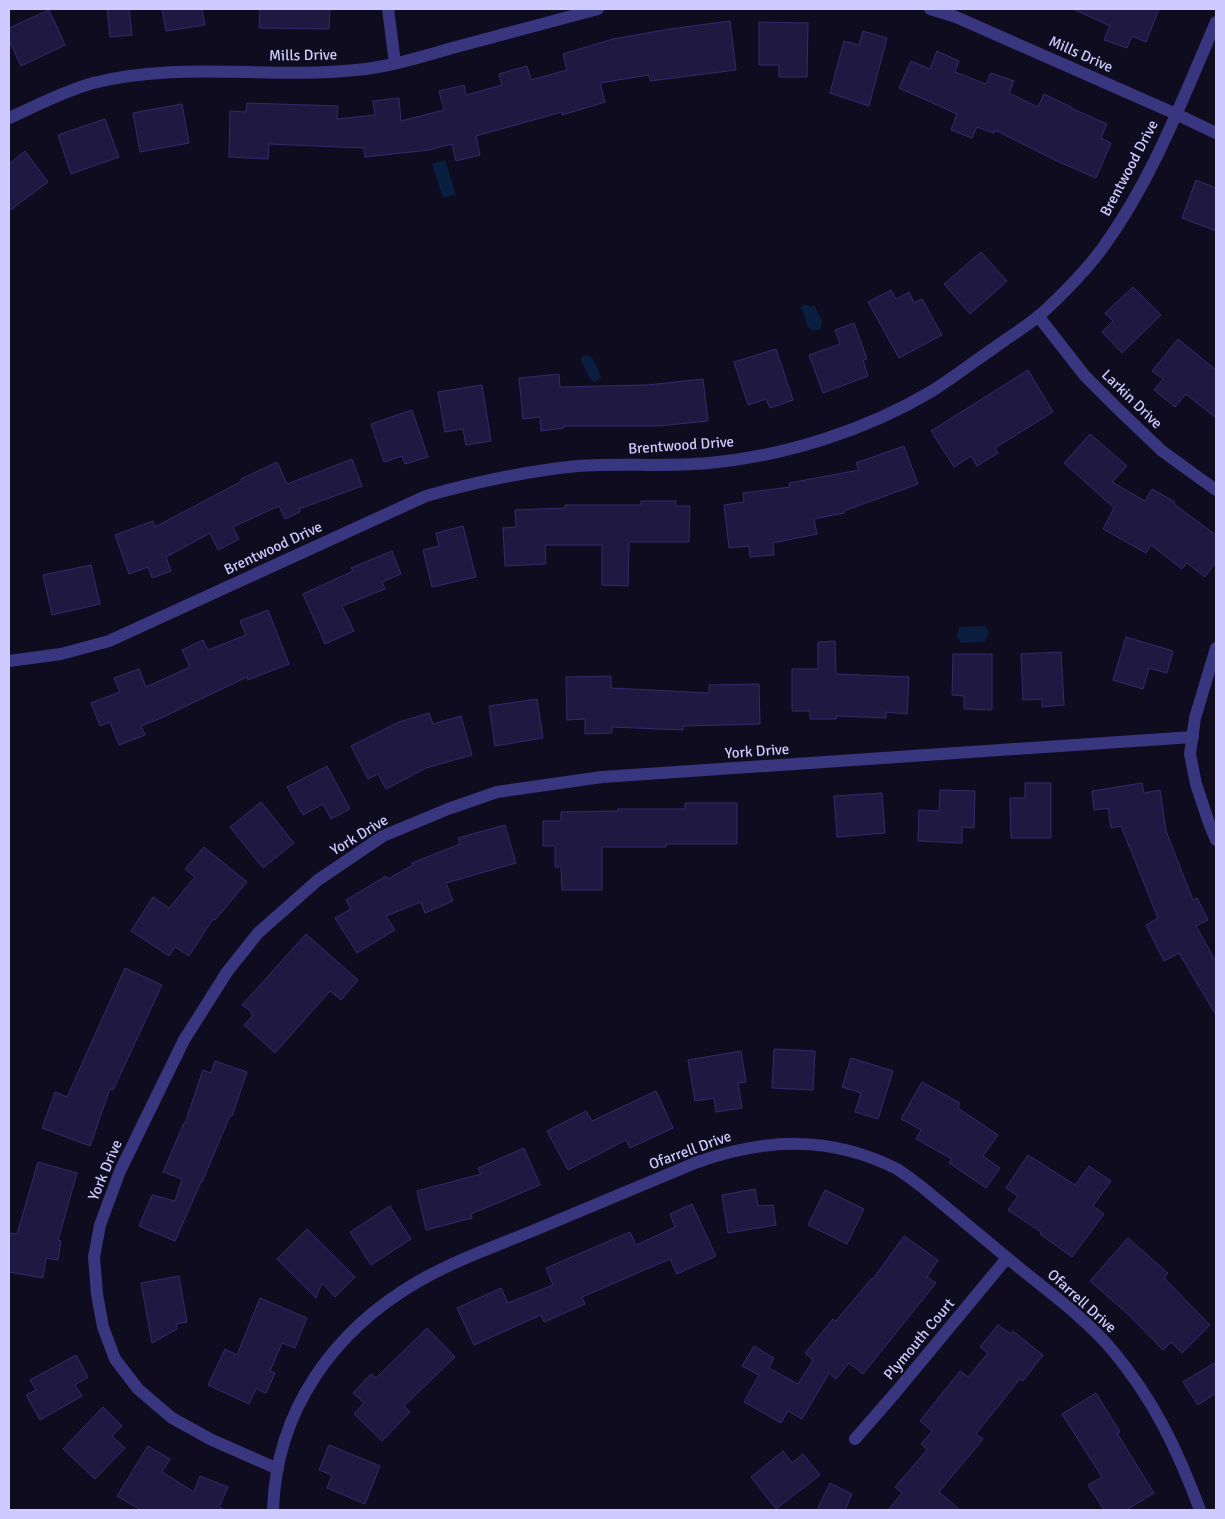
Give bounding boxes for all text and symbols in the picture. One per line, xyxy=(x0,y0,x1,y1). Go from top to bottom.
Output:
street label: Mills Drive xyxy=(1046,32,1116,76)
street label: Mills Drive xyxy=(269,45,337,65)
street label: Brentwood Drive xyxy=(1096,117,1162,219)
street label: Larkin Drive xyxy=(1098,366,1166,432)
street label: Brentwood Drive xyxy=(627,432,735,458)
street label: Brentwood Drive xyxy=(221,517,325,579)
street label: York Drive xyxy=(724,740,790,762)
street label: York Drive xyxy=(327,811,391,859)
street label: Ofarrell Drive xyxy=(646,1127,734,1173)
street label: York Drive xyxy=(84,1137,126,1203)
street label: Ofarrell Drive xyxy=(1044,1265,1120,1337)
street label: Plymouth Court xyxy=(880,1295,958,1383)

